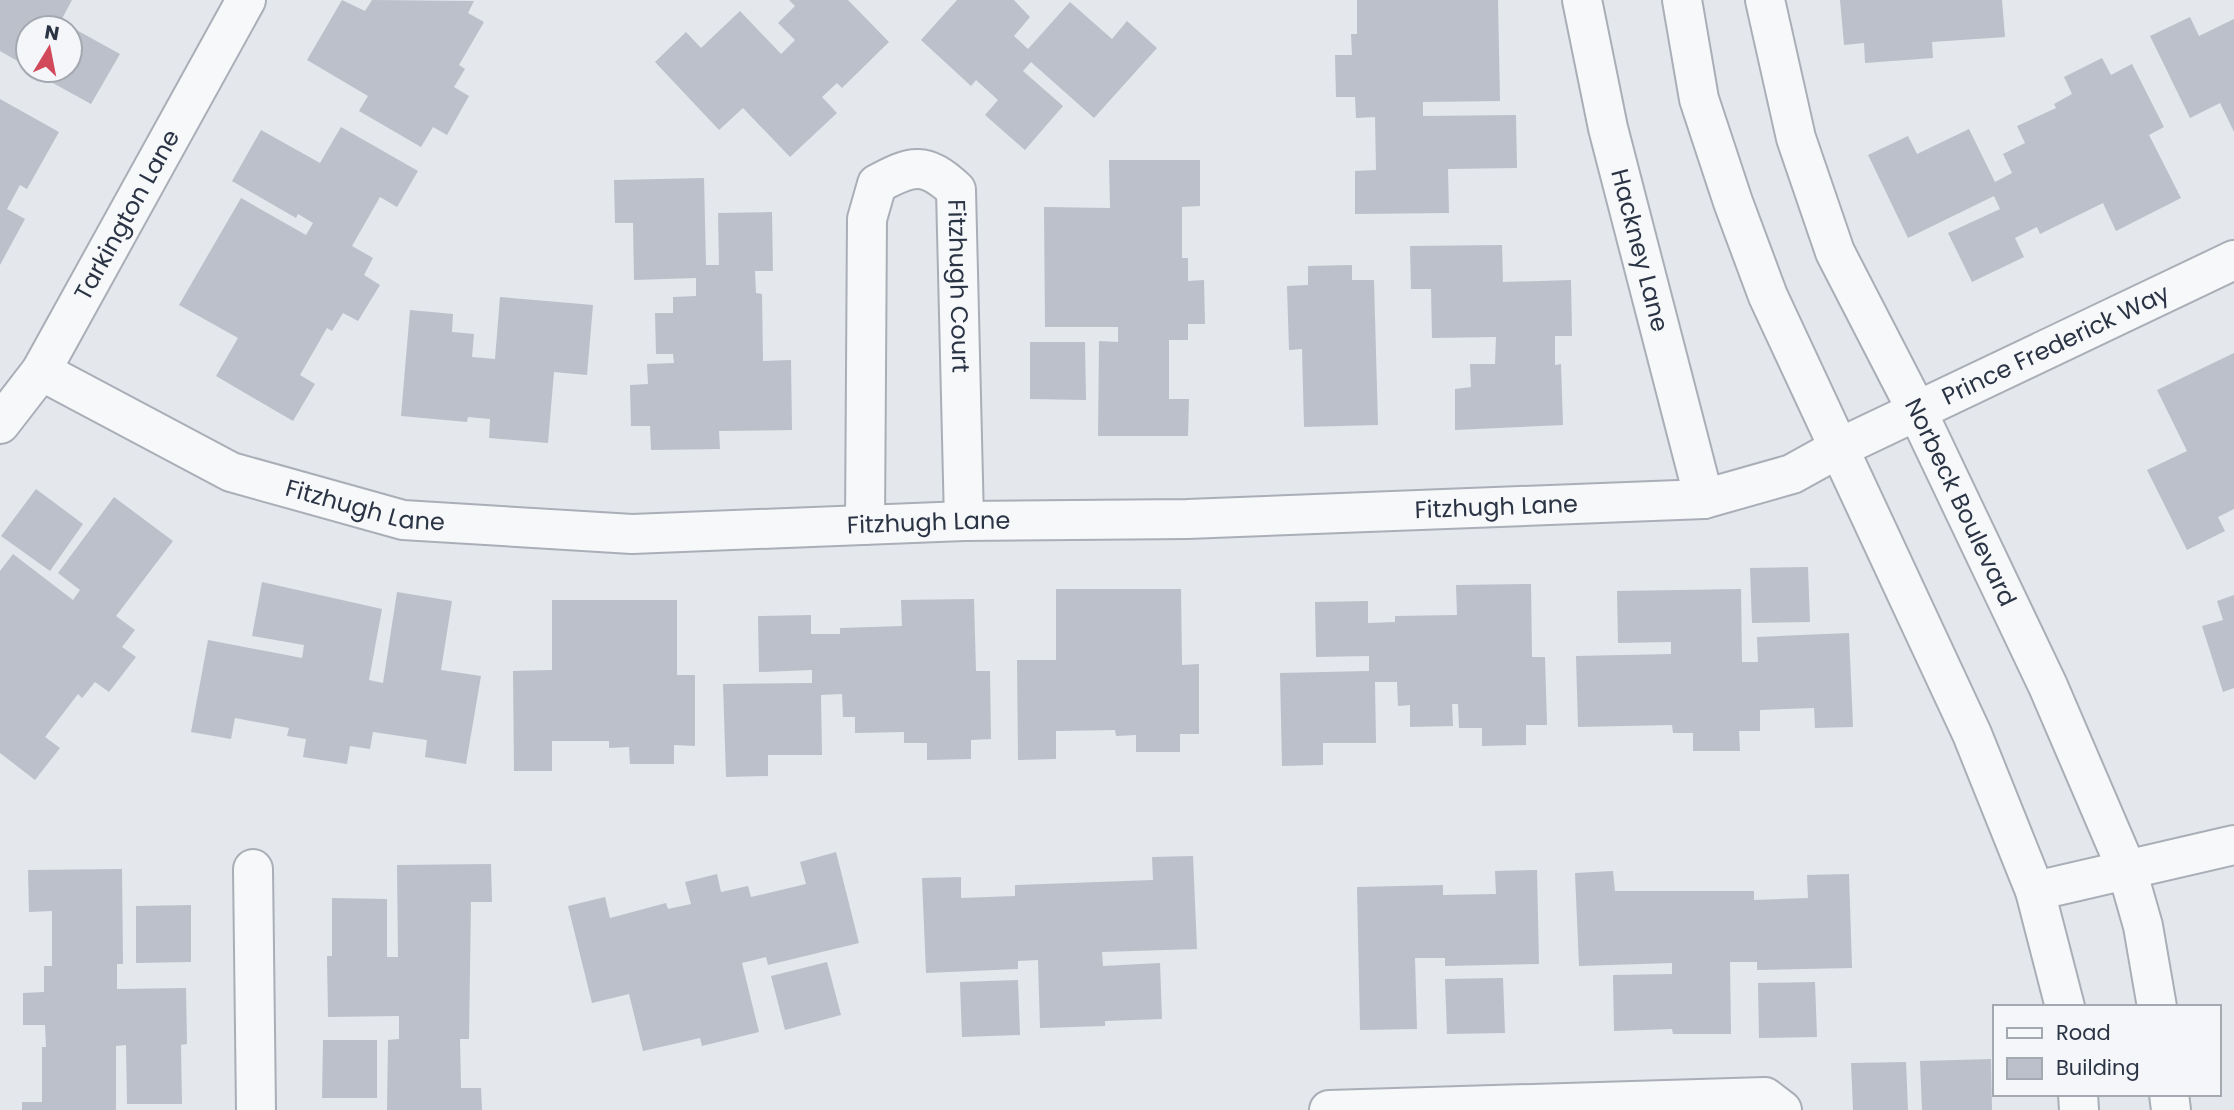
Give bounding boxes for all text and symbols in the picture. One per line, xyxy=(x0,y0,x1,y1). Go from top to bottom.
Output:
north arrow xyxy=(14,14,84,84)
text: N xyxy=(42,18,61,47)
street label: Tarkington Lane xyxy=(66,123,187,306)
street label: Hackney Lane xyxy=(1603,165,1677,335)
street label: Fitzhugh Court xyxy=(940,199,977,373)
street label: Prince Frederick Way xyxy=(1936,276,2175,413)
street label: Norbeck Boulevard xyxy=(1897,392,2025,612)
street label: Fitzhugh Lane xyxy=(282,471,446,539)
street label: Fitzhugh Lane xyxy=(1414,487,1579,526)
street label: Fitzhugh Lane xyxy=(846,504,1010,542)
legend xyxy=(1993,1005,2220,1096)
text: Road xyxy=(2056,1018,2111,1047)
text: Building xyxy=(2056,1053,2140,1082)

